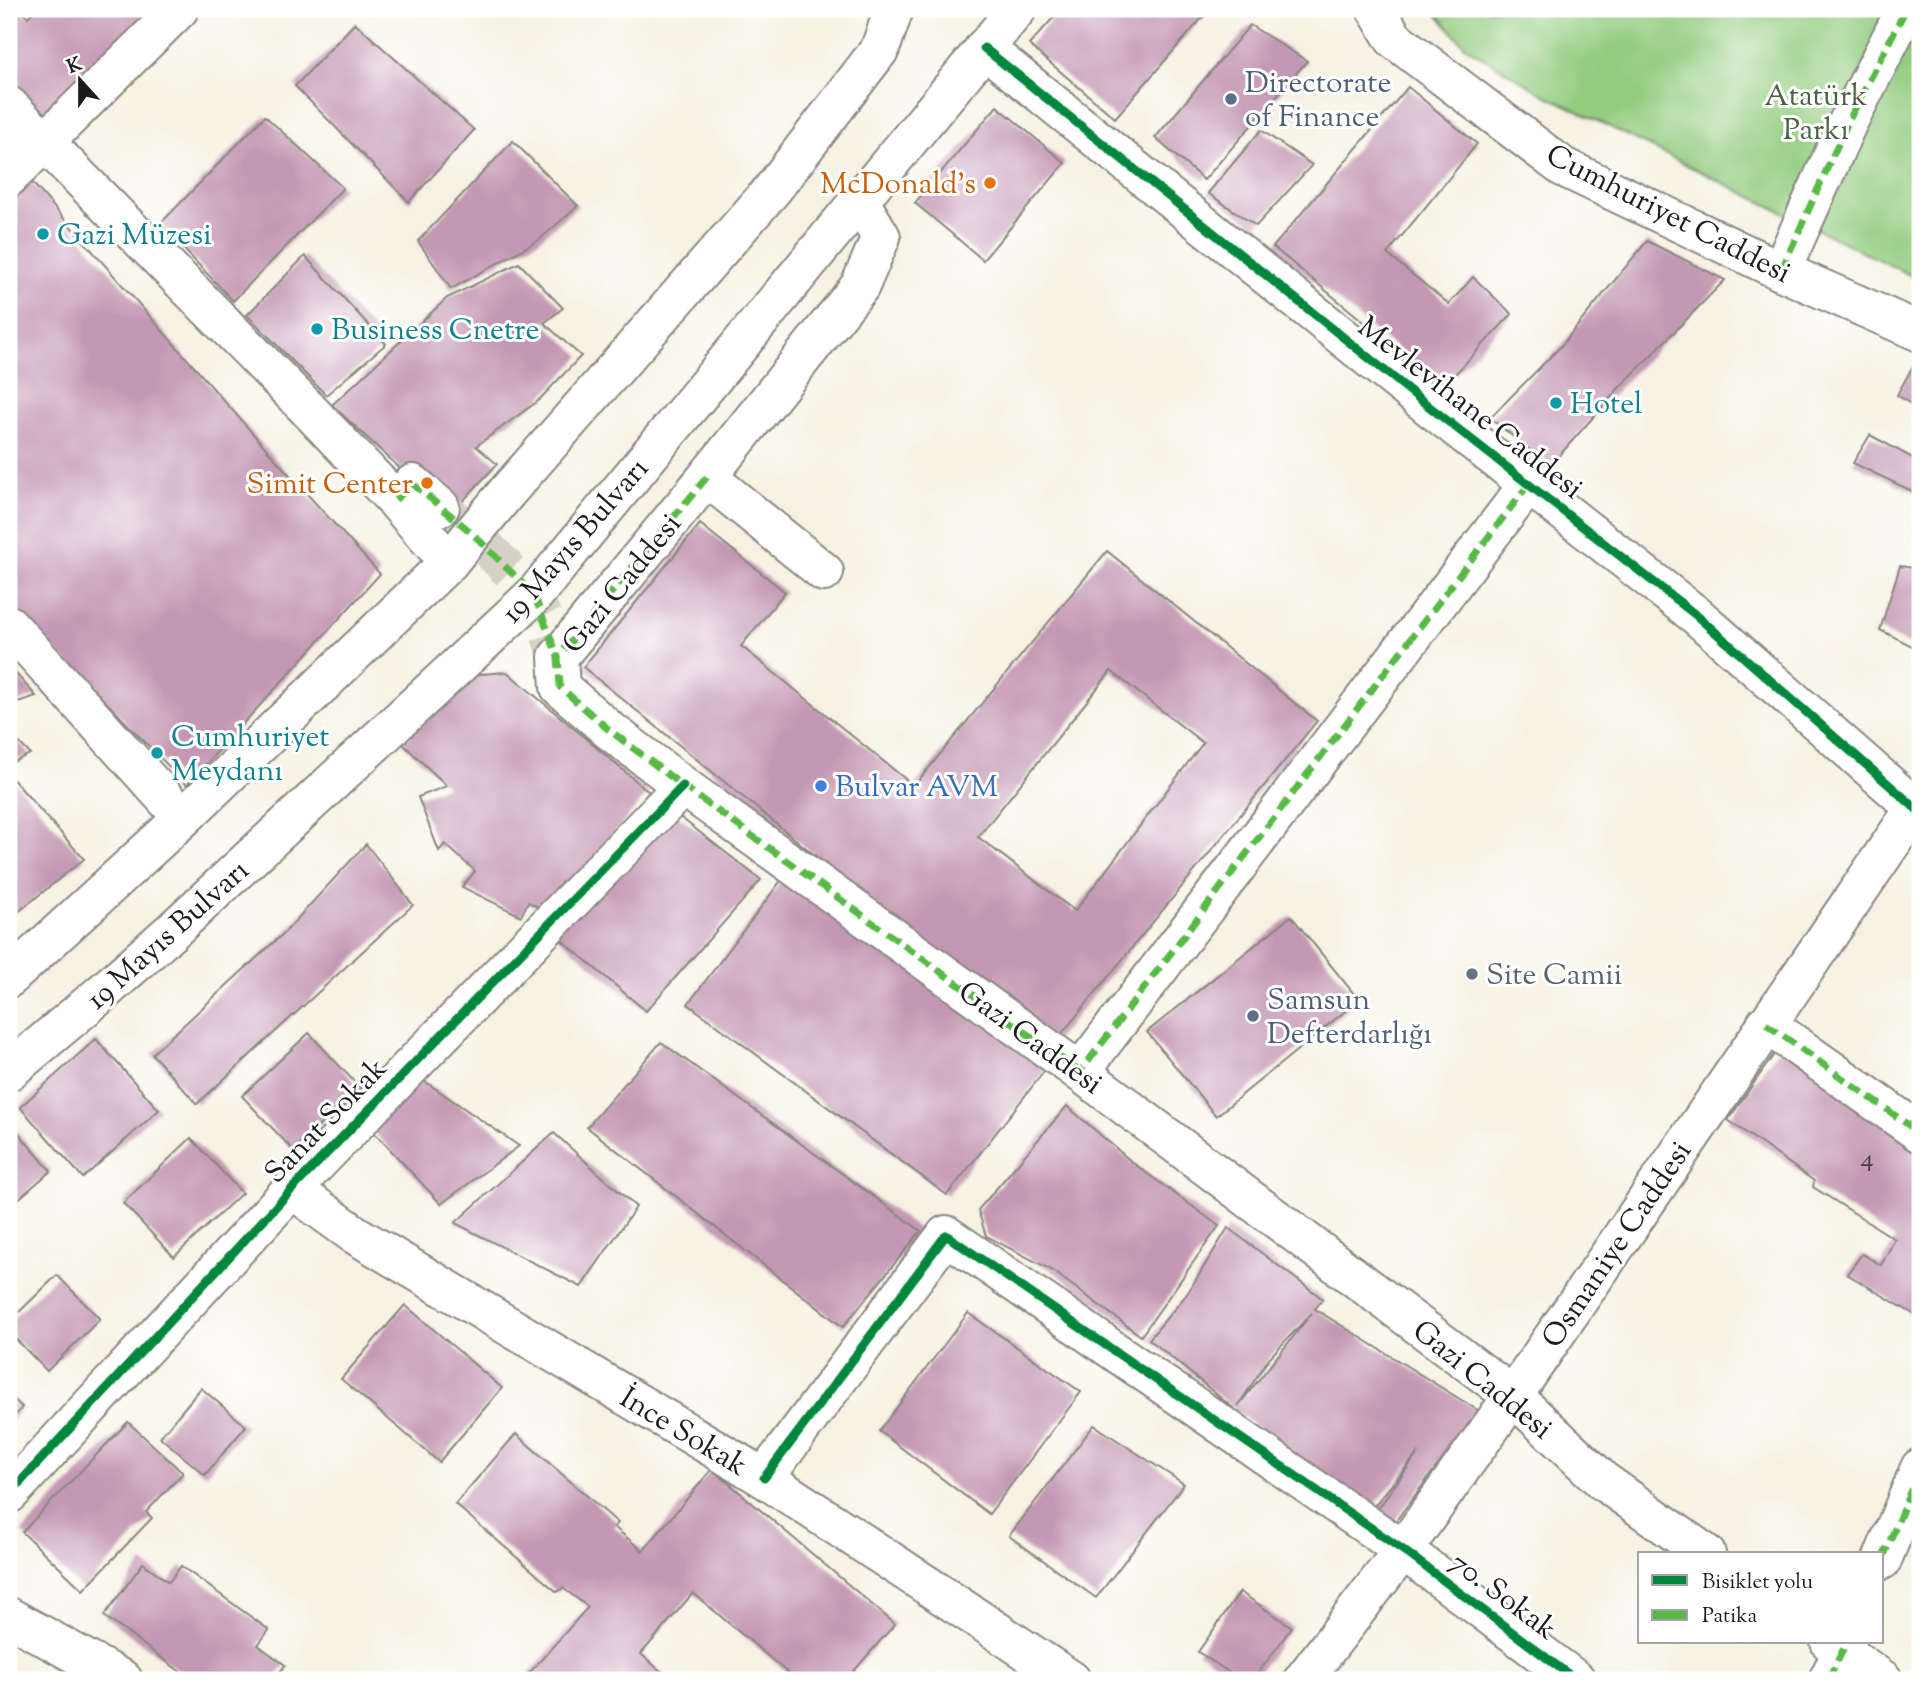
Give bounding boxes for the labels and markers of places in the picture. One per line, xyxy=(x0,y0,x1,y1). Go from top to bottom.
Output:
place label: Directorate of Finance xyxy=(1245,63,1391,140)
marker: Directorate of Finance xyxy=(1223,91,1239,107)
place label: McDonald's xyxy=(820,164,976,207)
marker: McDonald's xyxy=(982,175,998,191)
place label: Gazi Müzesi xyxy=(57,215,212,258)
marker: Gazi Müzesi xyxy=(35,226,51,242)
place label: Business Cnetre xyxy=(331,310,539,353)
marker: Business Cnetre xyxy=(309,321,325,337)
place label: Hotel xyxy=(1570,384,1642,427)
marker: Hotel xyxy=(1548,395,1564,411)
place label: Simit Center xyxy=(247,464,413,507)
marker: Simit Center xyxy=(419,475,435,491)
place label: Cumhuriyet Meydanı xyxy=(171,717,330,794)
marker: Cumhuriyet Meydanı xyxy=(149,745,165,761)
place label: Bulvar AVM xyxy=(835,767,998,810)
marker: Bulvar AVM xyxy=(813,778,829,794)
place label: Site Camii xyxy=(1486,955,1622,998)
marker: Site Camii xyxy=(1464,966,1480,982)
place label: Samsun Defterdarlığı xyxy=(1267,980,1432,1057)
marker: Samsun Defterdarlığı xyxy=(1245,1008,1261,1024)

